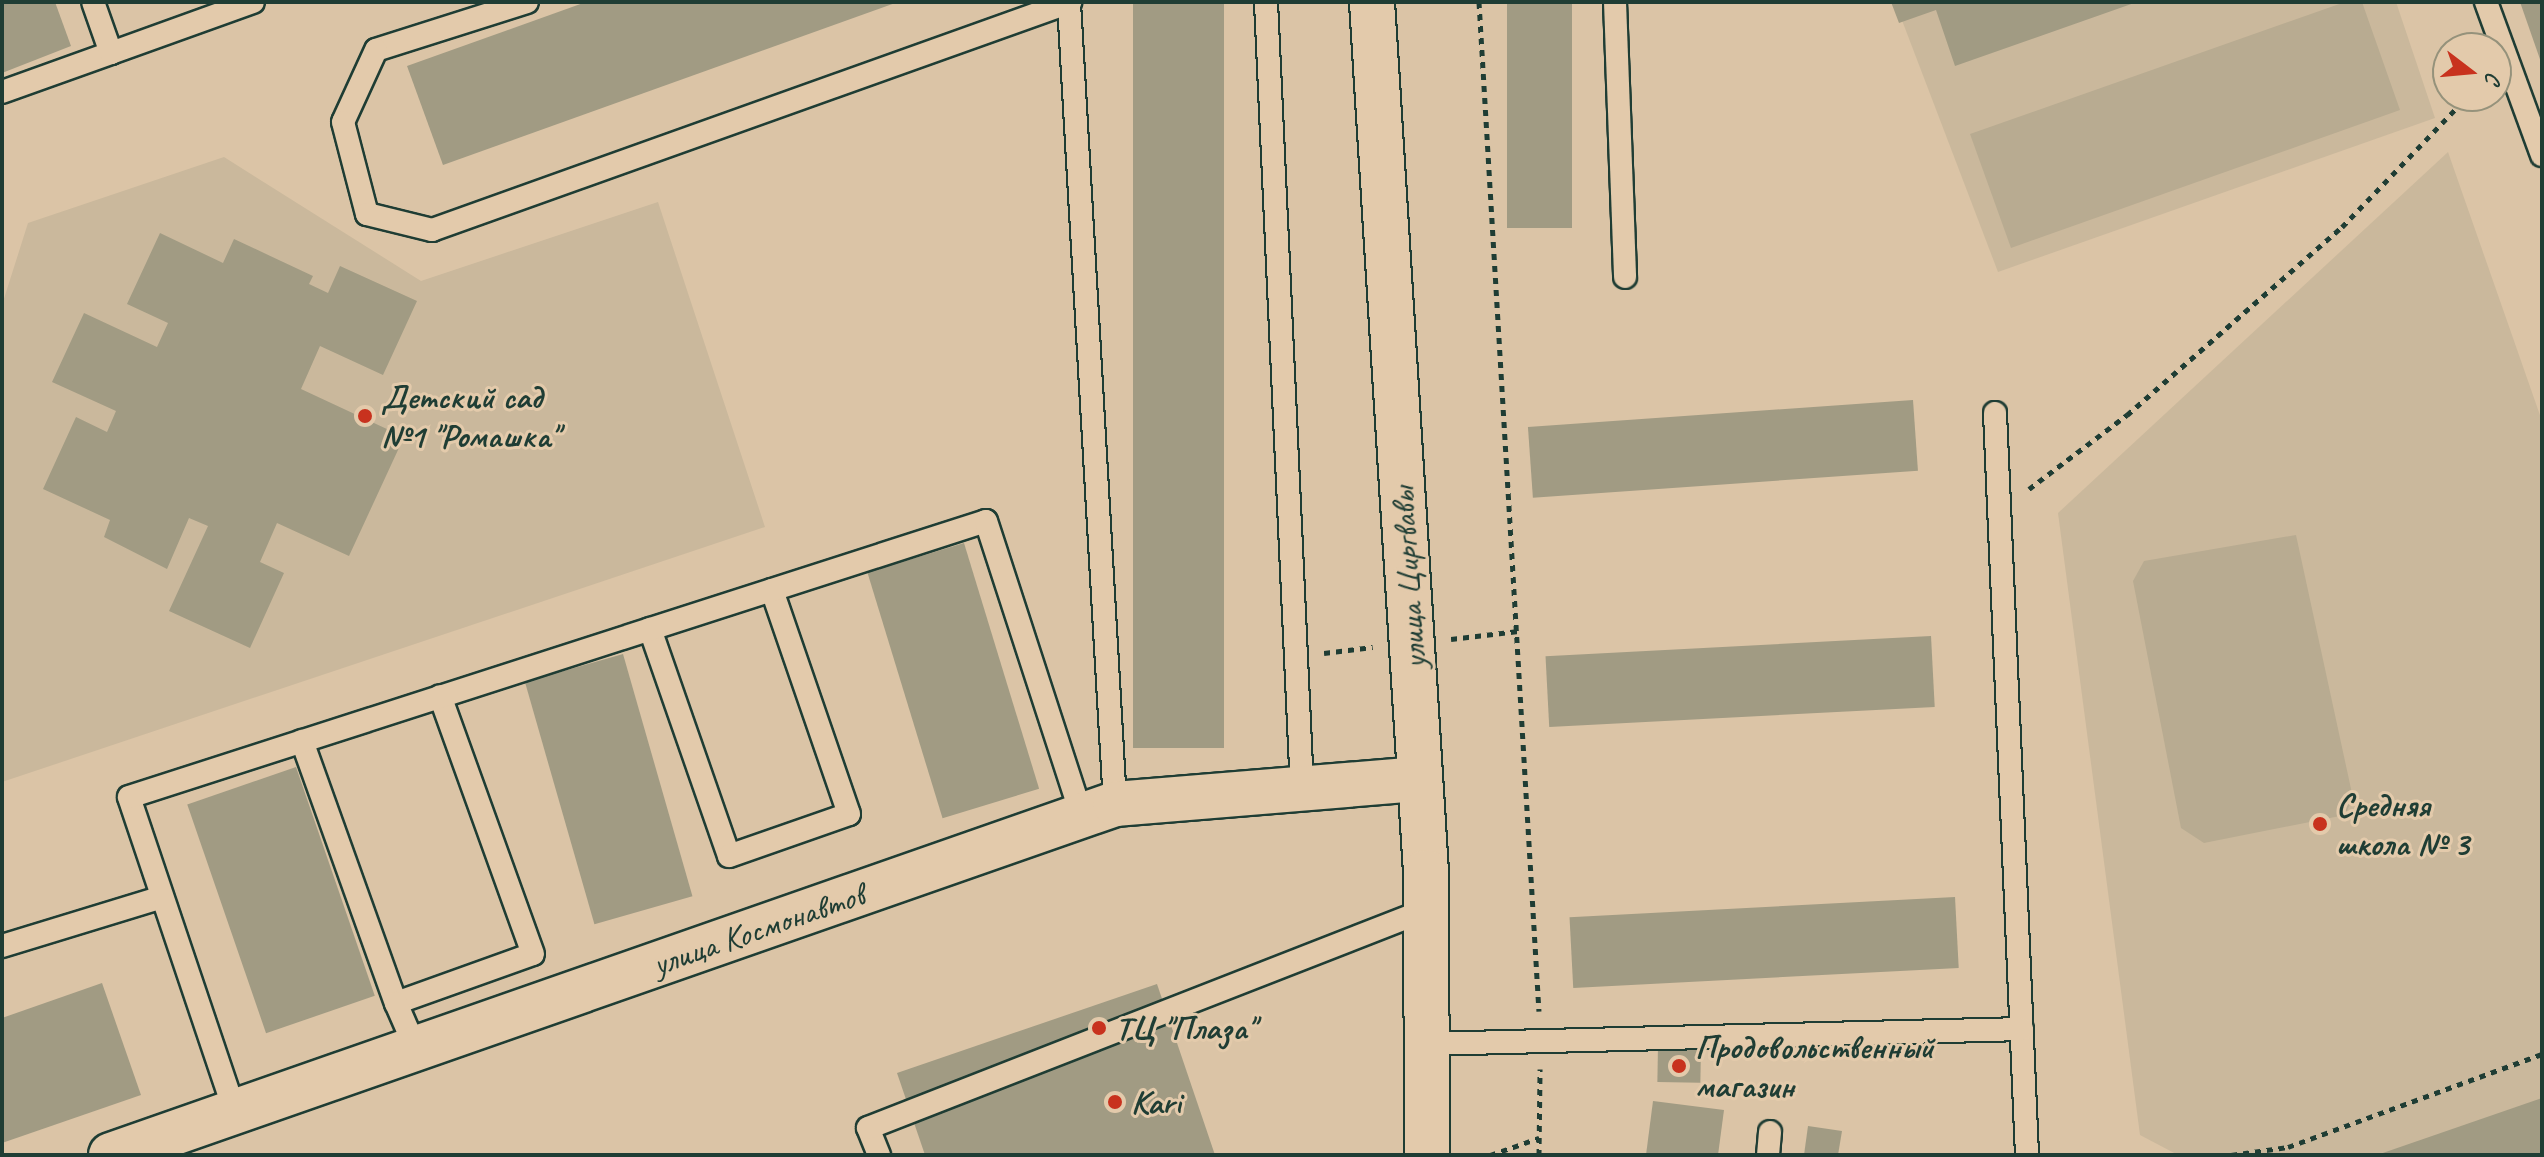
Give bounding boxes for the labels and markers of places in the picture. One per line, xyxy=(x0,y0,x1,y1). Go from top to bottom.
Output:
place label: Детский сад №1 "Ромашка" xyxy=(381,376,558,456)
marker: Детский сад №1 "Ромашка" xyxy=(356,407,374,425)
place label: Средняя школа № 3 xyxy=(2336,784,2469,864)
marker: Средняя школа № 3 xyxy=(2311,815,2329,833)
place label: ТЦ "Плаза" xyxy=(1115,1008,1255,1048)
marker: ТЦ "Плаза" xyxy=(1090,1019,1108,1037)
place label: Продовольственный магазин xyxy=(1695,1026,1934,1106)
marker: Продовольственный магазин xyxy=(1670,1057,1688,1075)
place label: Kari xyxy=(1131,1082,1181,1122)
marker: Kari xyxy=(1106,1093,1124,1111)

